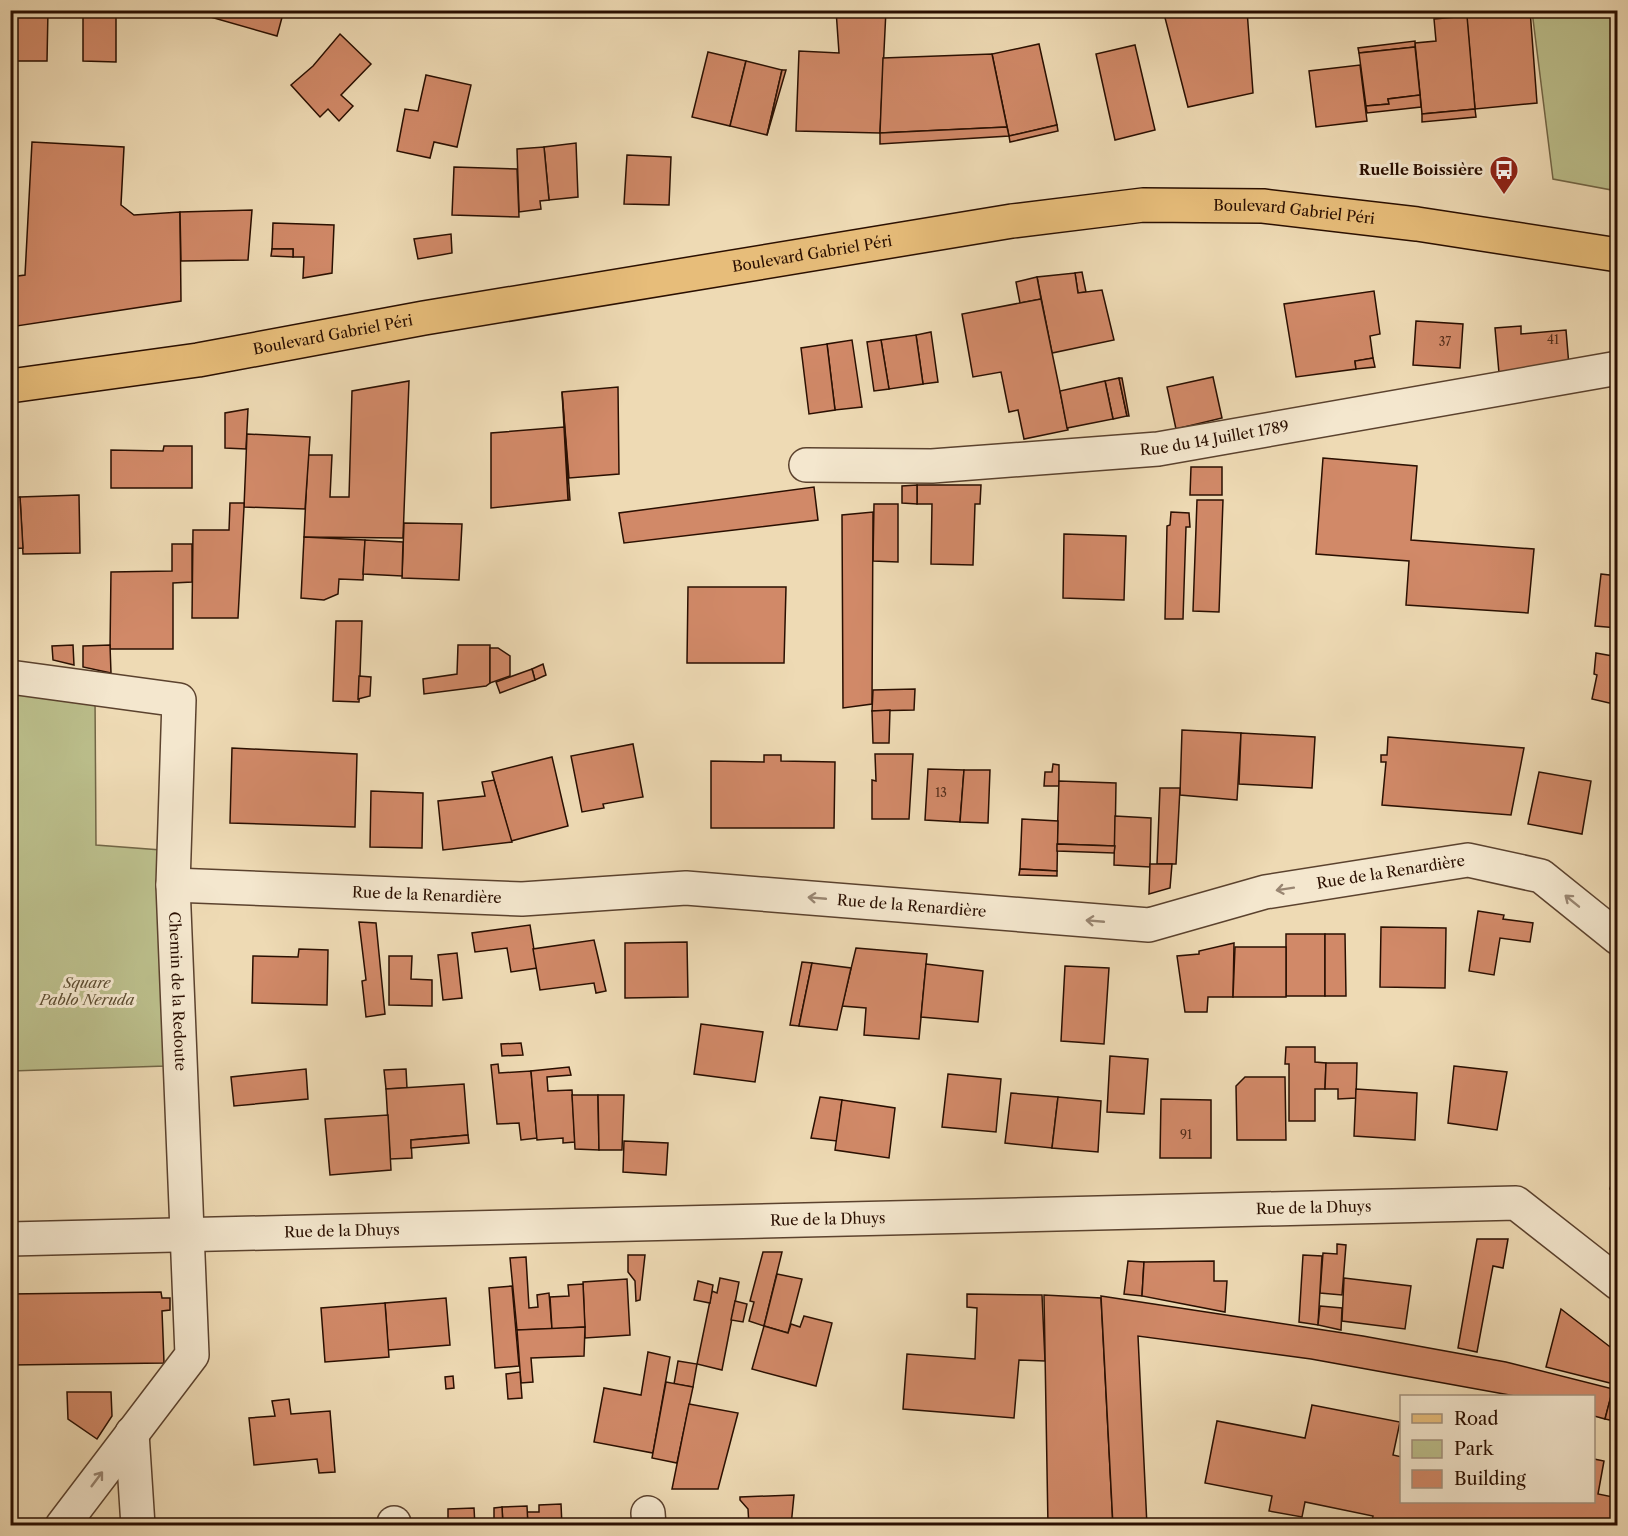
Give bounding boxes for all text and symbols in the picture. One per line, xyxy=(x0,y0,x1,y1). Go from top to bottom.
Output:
bus stop icon: Ruelle Boissière xyxy=(1488,154,1520,196)
place label: Ruelle Boissière xyxy=(1359,160,1483,179)
street label: Boulevard Gabriel Péri xyxy=(1213,196,1376,228)
street label: Boulevard Gabriel Péri xyxy=(730,231,894,276)
street label: Boulevard Gabriel Péri xyxy=(251,310,415,359)
house number: 41 xyxy=(1547,332,1559,347)
house number: 37 xyxy=(1439,334,1451,349)
street label: Rue du 14 Juillet 1789 xyxy=(1139,416,1290,459)
house number: 13 xyxy=(935,785,947,800)
street label: Rue de la Renardière xyxy=(1315,851,1466,893)
street label: Rue de la Renardière xyxy=(352,882,502,907)
one-way arrow xyxy=(1276,884,1295,895)
street label: Rue de la Renardière xyxy=(836,890,987,921)
one-way arrow xyxy=(807,892,827,903)
one-way arrow xyxy=(1564,894,1580,907)
street label: Chemin de la Redoute xyxy=(165,911,191,1071)
one-way arrow xyxy=(1085,915,1105,926)
park label: Square Pablo Neruda xyxy=(39,973,134,1009)
house number: 91 xyxy=(1180,1127,1192,1142)
street label: Rue de la Dhuys xyxy=(1256,1196,1372,1218)
street label: Rue de la Dhuys xyxy=(770,1208,886,1230)
street label: Rue de la Dhuys xyxy=(284,1220,400,1241)
legend xyxy=(1400,1395,1595,1503)
text: Road xyxy=(1454,1408,1499,1430)
text: Park xyxy=(1454,1438,1495,1460)
text: Building xyxy=(1454,1468,1526,1490)
one-way arrow xyxy=(91,1472,103,1488)

